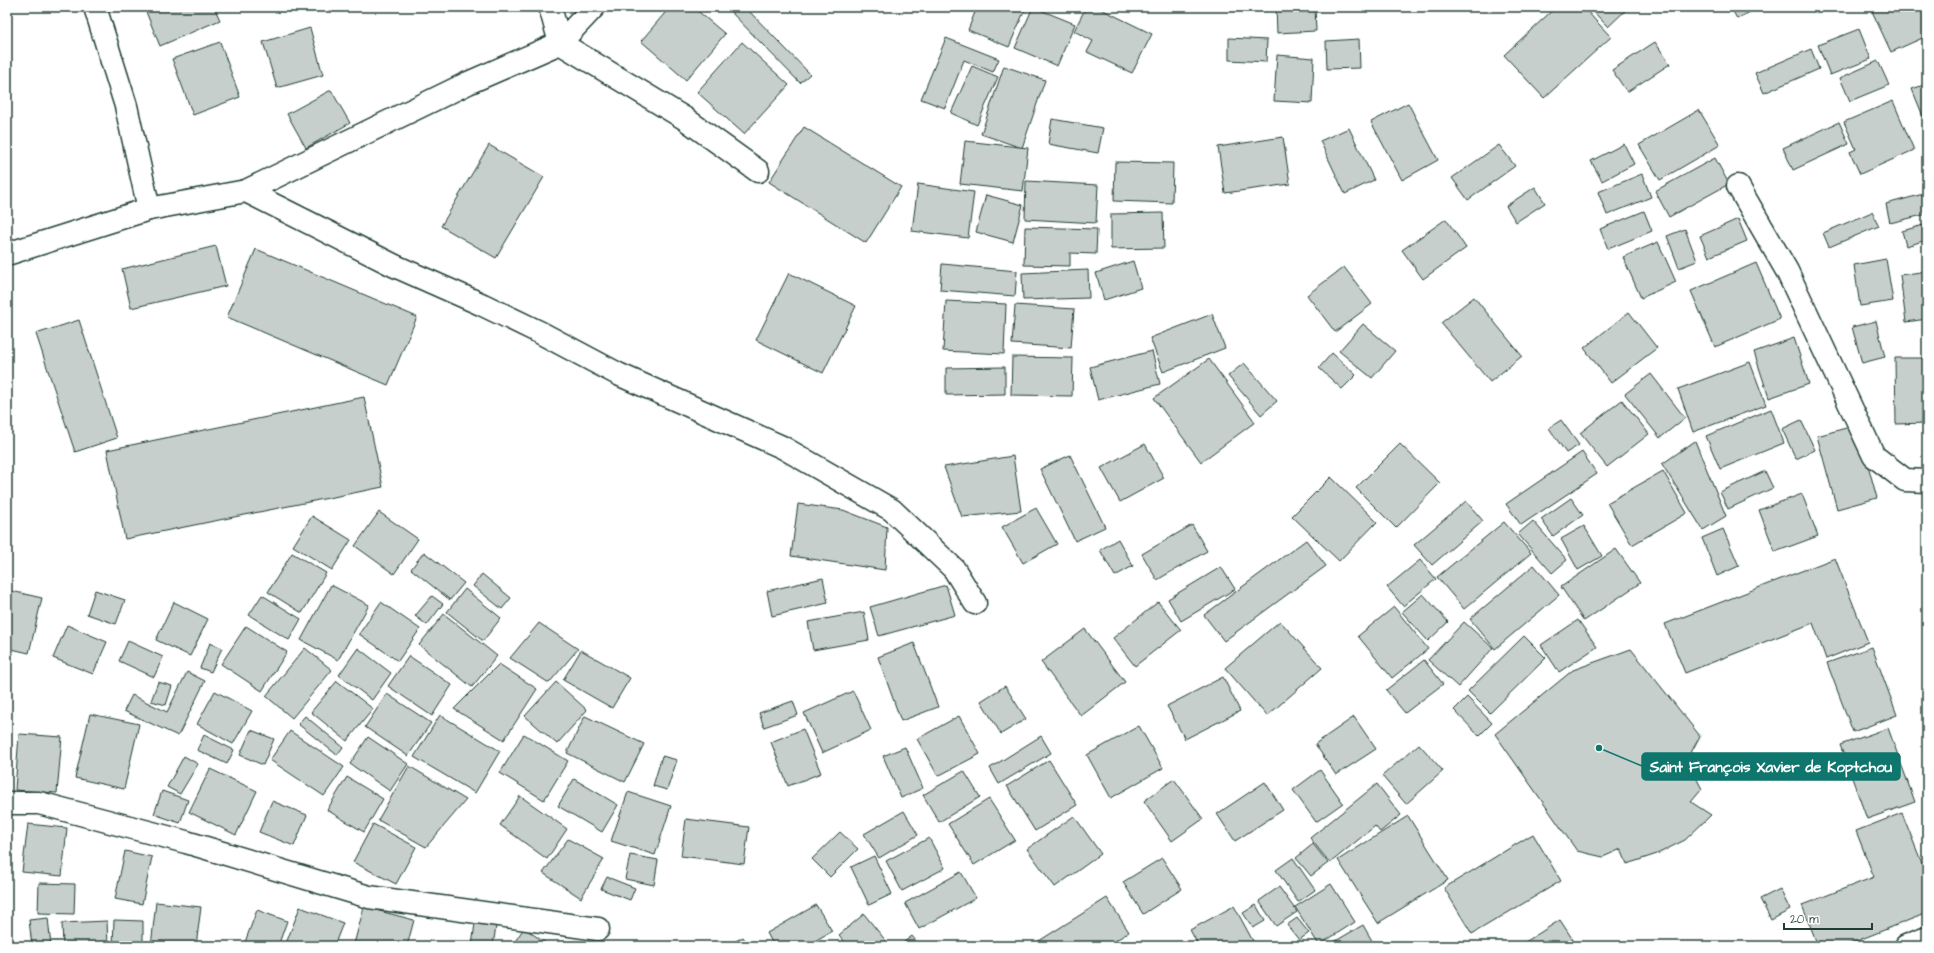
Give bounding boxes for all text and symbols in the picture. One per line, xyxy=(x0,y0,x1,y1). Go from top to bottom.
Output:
callout: Saint François Xavier de Koptchou xyxy=(1642,753,1900,780)
text: Saint François Xavier de Koptchou xyxy=(1649,757,1893,778)
scale bar xyxy=(1784,905,1872,931)
text: 20 m xyxy=(1790,911,1819,928)

